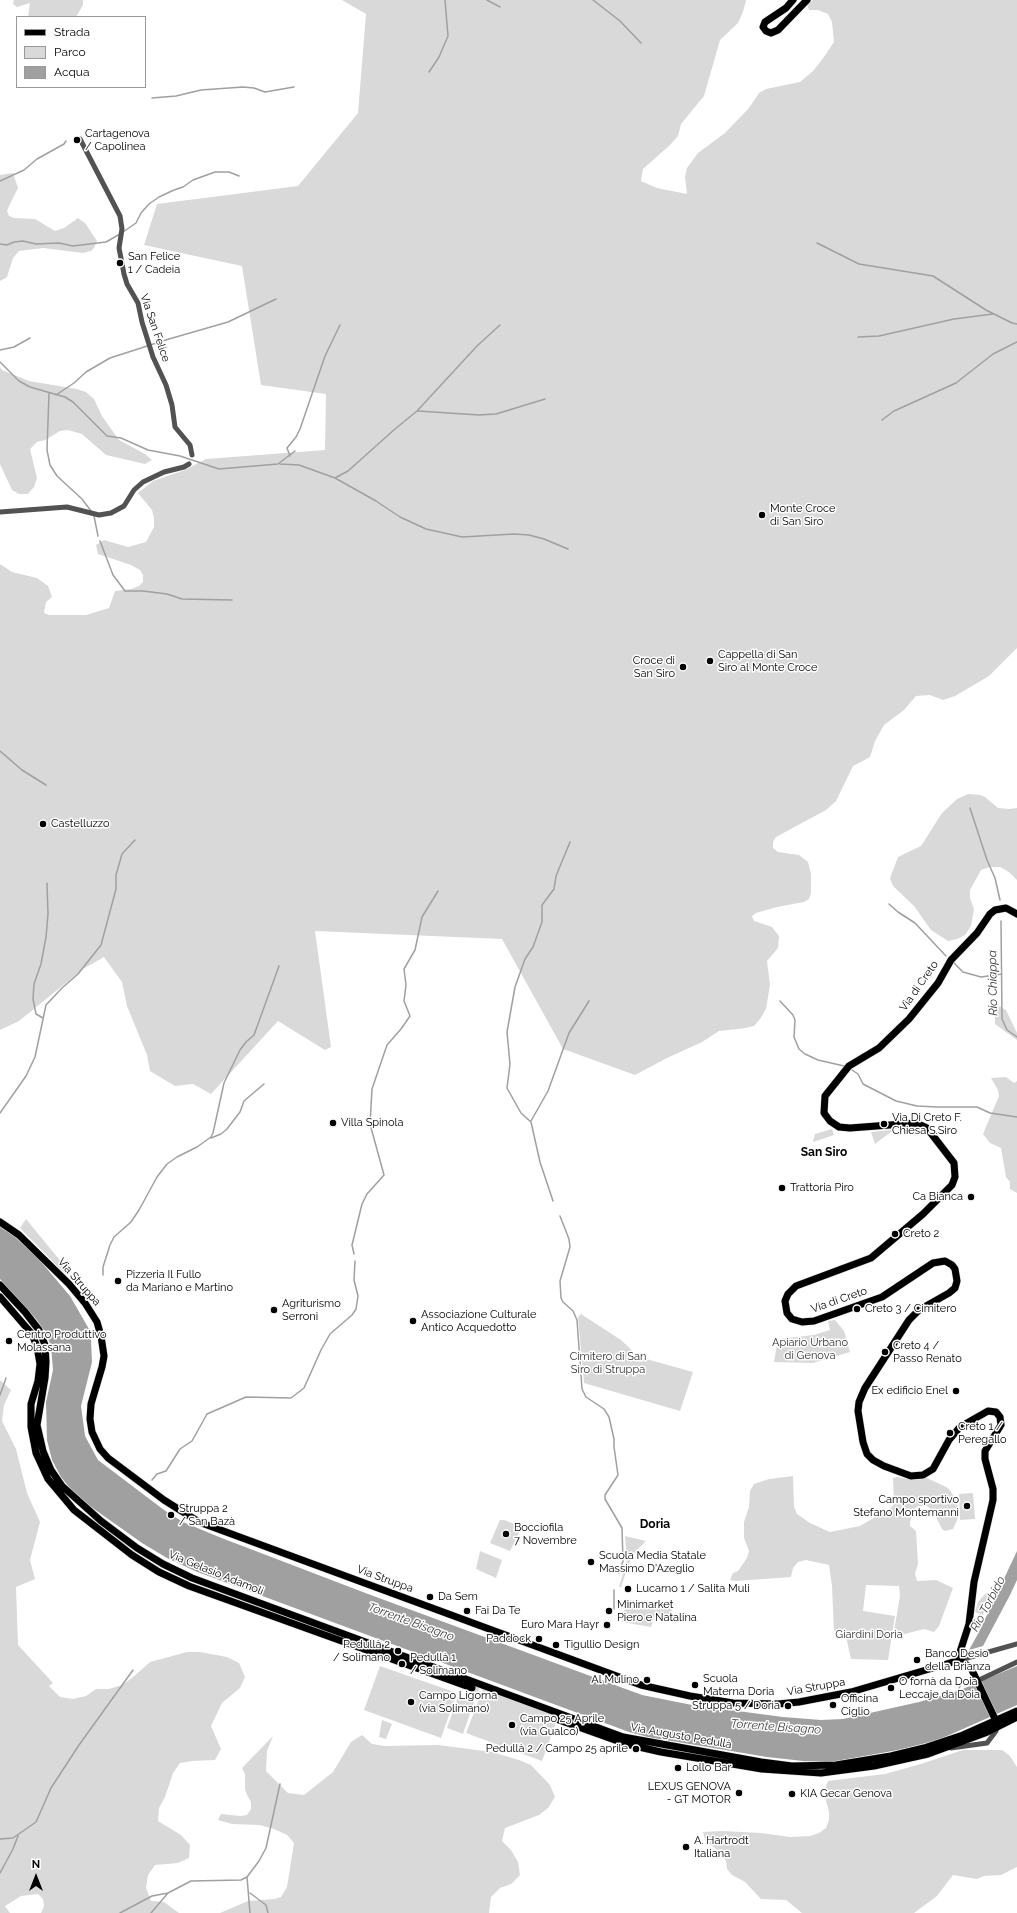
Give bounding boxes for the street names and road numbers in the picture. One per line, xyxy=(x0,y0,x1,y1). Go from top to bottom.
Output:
street label: Via San Felice xyxy=(137,292,173,364)
street label: Via di Creto xyxy=(897,958,941,1014)
street label: Via Struppa xyxy=(55,1255,103,1309)
street label: Via di Creto xyxy=(809,1284,869,1316)
street label: Via Gelasio Adamoli xyxy=(167,1548,265,1598)
street label: Via Struppa xyxy=(355,1563,415,1595)
street label: Via Struppa xyxy=(786,1675,846,1699)
street label: Via Augusto Pedullà xyxy=(629,1721,733,1751)

